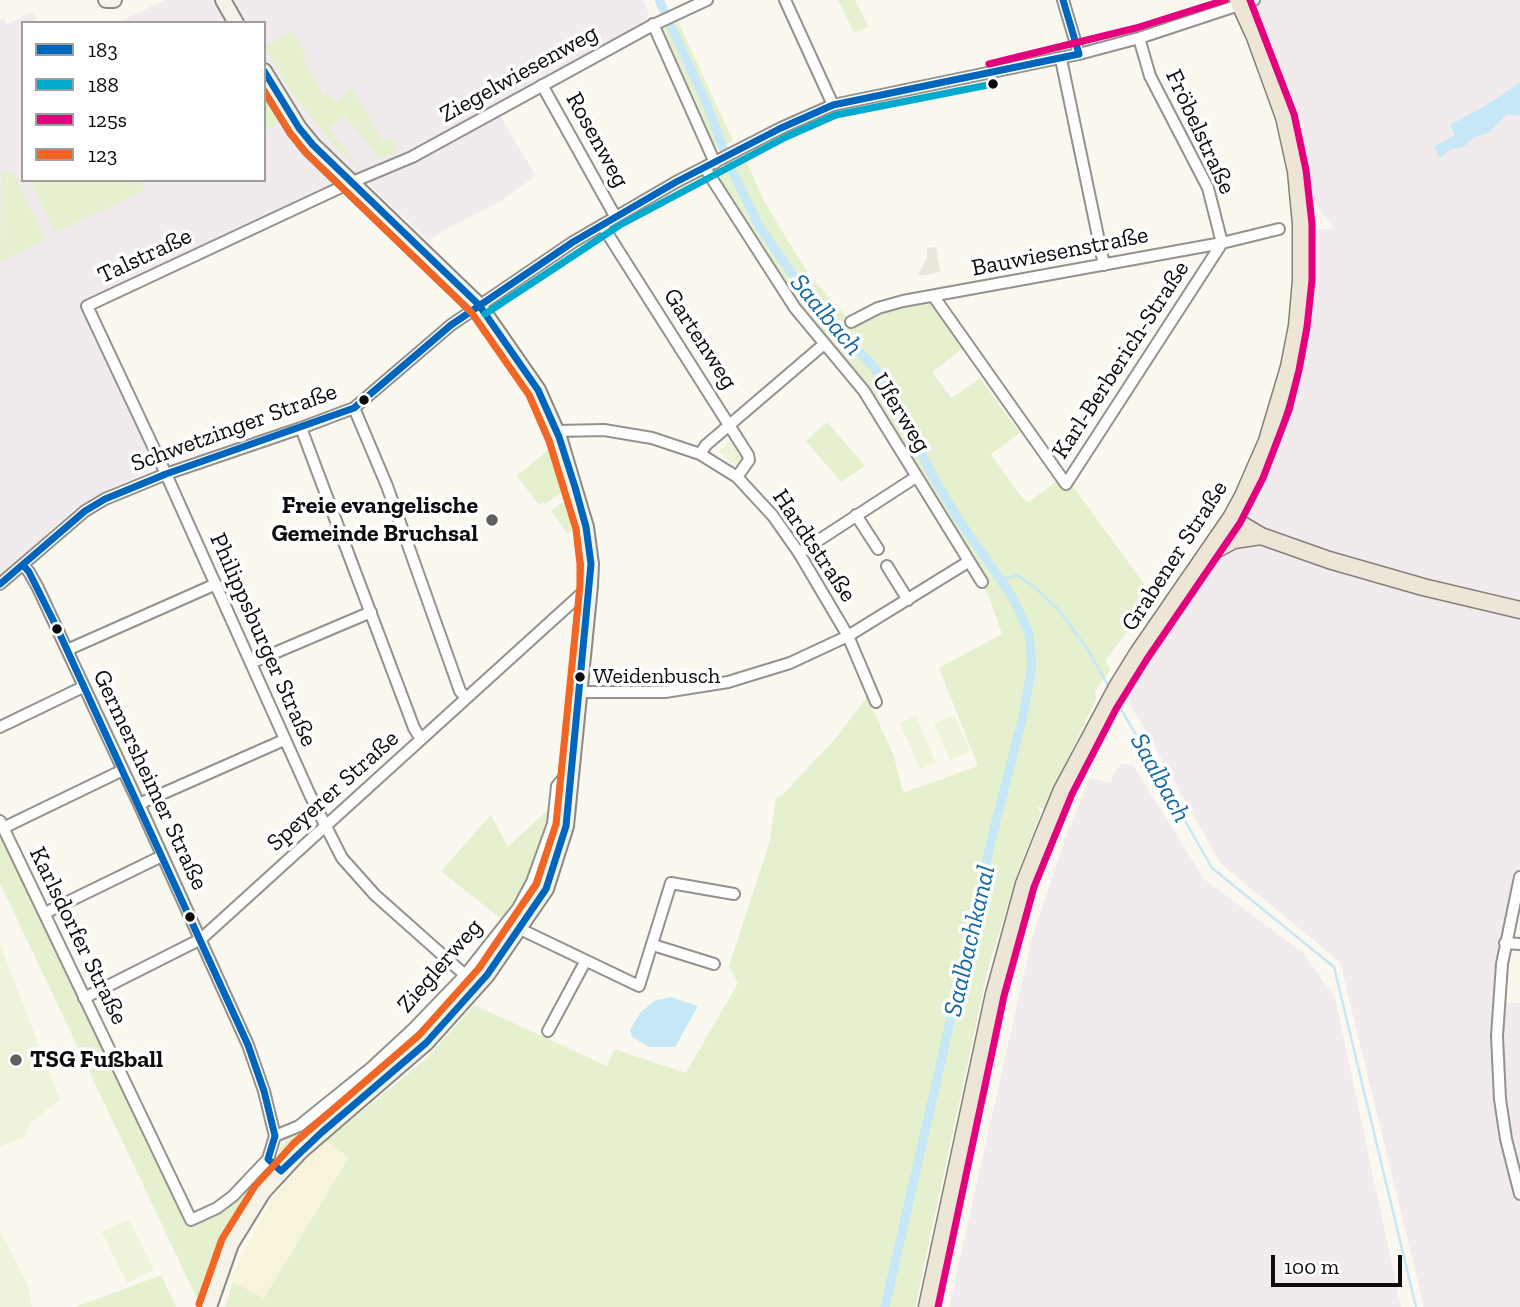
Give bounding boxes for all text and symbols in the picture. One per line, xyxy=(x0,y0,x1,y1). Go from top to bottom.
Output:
street label: Ziegelwiesenweg xyxy=(435,19,603,129)
legend xyxy=(21,21,266,182)
text: 183 xyxy=(88,37,118,62)
street label: Fröbelstraße xyxy=(1159,65,1241,199)
text: 188 xyxy=(88,72,119,97)
unlabelled marker xyxy=(986,77,1000,91)
street label: Rosenweg xyxy=(559,87,635,193)
text: 125s xyxy=(88,107,127,132)
text: 123 xyxy=(88,142,117,167)
street label: Bauwiesenstraße xyxy=(969,221,1151,283)
street label: Talstraße xyxy=(94,222,196,290)
street label: Karl-Berberich-Straße xyxy=(1046,256,1196,464)
water label: Saalbach xyxy=(783,268,869,362)
street label: Gartenweg xyxy=(657,283,743,395)
street label: Uferweg xyxy=(865,368,937,458)
street label: Schwetzinger Straße xyxy=(127,377,341,479)
unlabelled marker xyxy=(357,393,371,407)
street label: Grabener Straße xyxy=(1116,476,1234,636)
street label: Hardtstraße xyxy=(766,484,862,608)
place label: Freie evangelische Gemeinde Bruchsal xyxy=(271,492,478,548)
marker: Freie evangelische Gemeinde Bruchsal xyxy=(484,512,500,528)
street label: Philippsburger Straße xyxy=(203,529,323,751)
unlabelled marker xyxy=(50,622,64,636)
place label: Weidenbusch xyxy=(593,664,720,690)
street label: Germersheimer Straße xyxy=(86,665,214,895)
marker: Weidenbusch xyxy=(573,670,587,684)
street label: Speyerer Straße xyxy=(261,724,405,858)
water label: Saalbach xyxy=(1123,728,1197,828)
street label: Karlsdorfer Straße xyxy=(23,843,133,1029)
water label: Saalbachkanal xyxy=(937,862,1003,1020)
unlabelled marker xyxy=(183,910,197,924)
street label: Zieglerweg xyxy=(391,913,489,1019)
place label: TSG Fußball xyxy=(30,1046,163,1074)
marker: TSG Fußball xyxy=(8,1052,24,1068)
scale bar xyxy=(1275,1240,1406,1284)
text: 100 m xyxy=(1284,1254,1339,1279)

